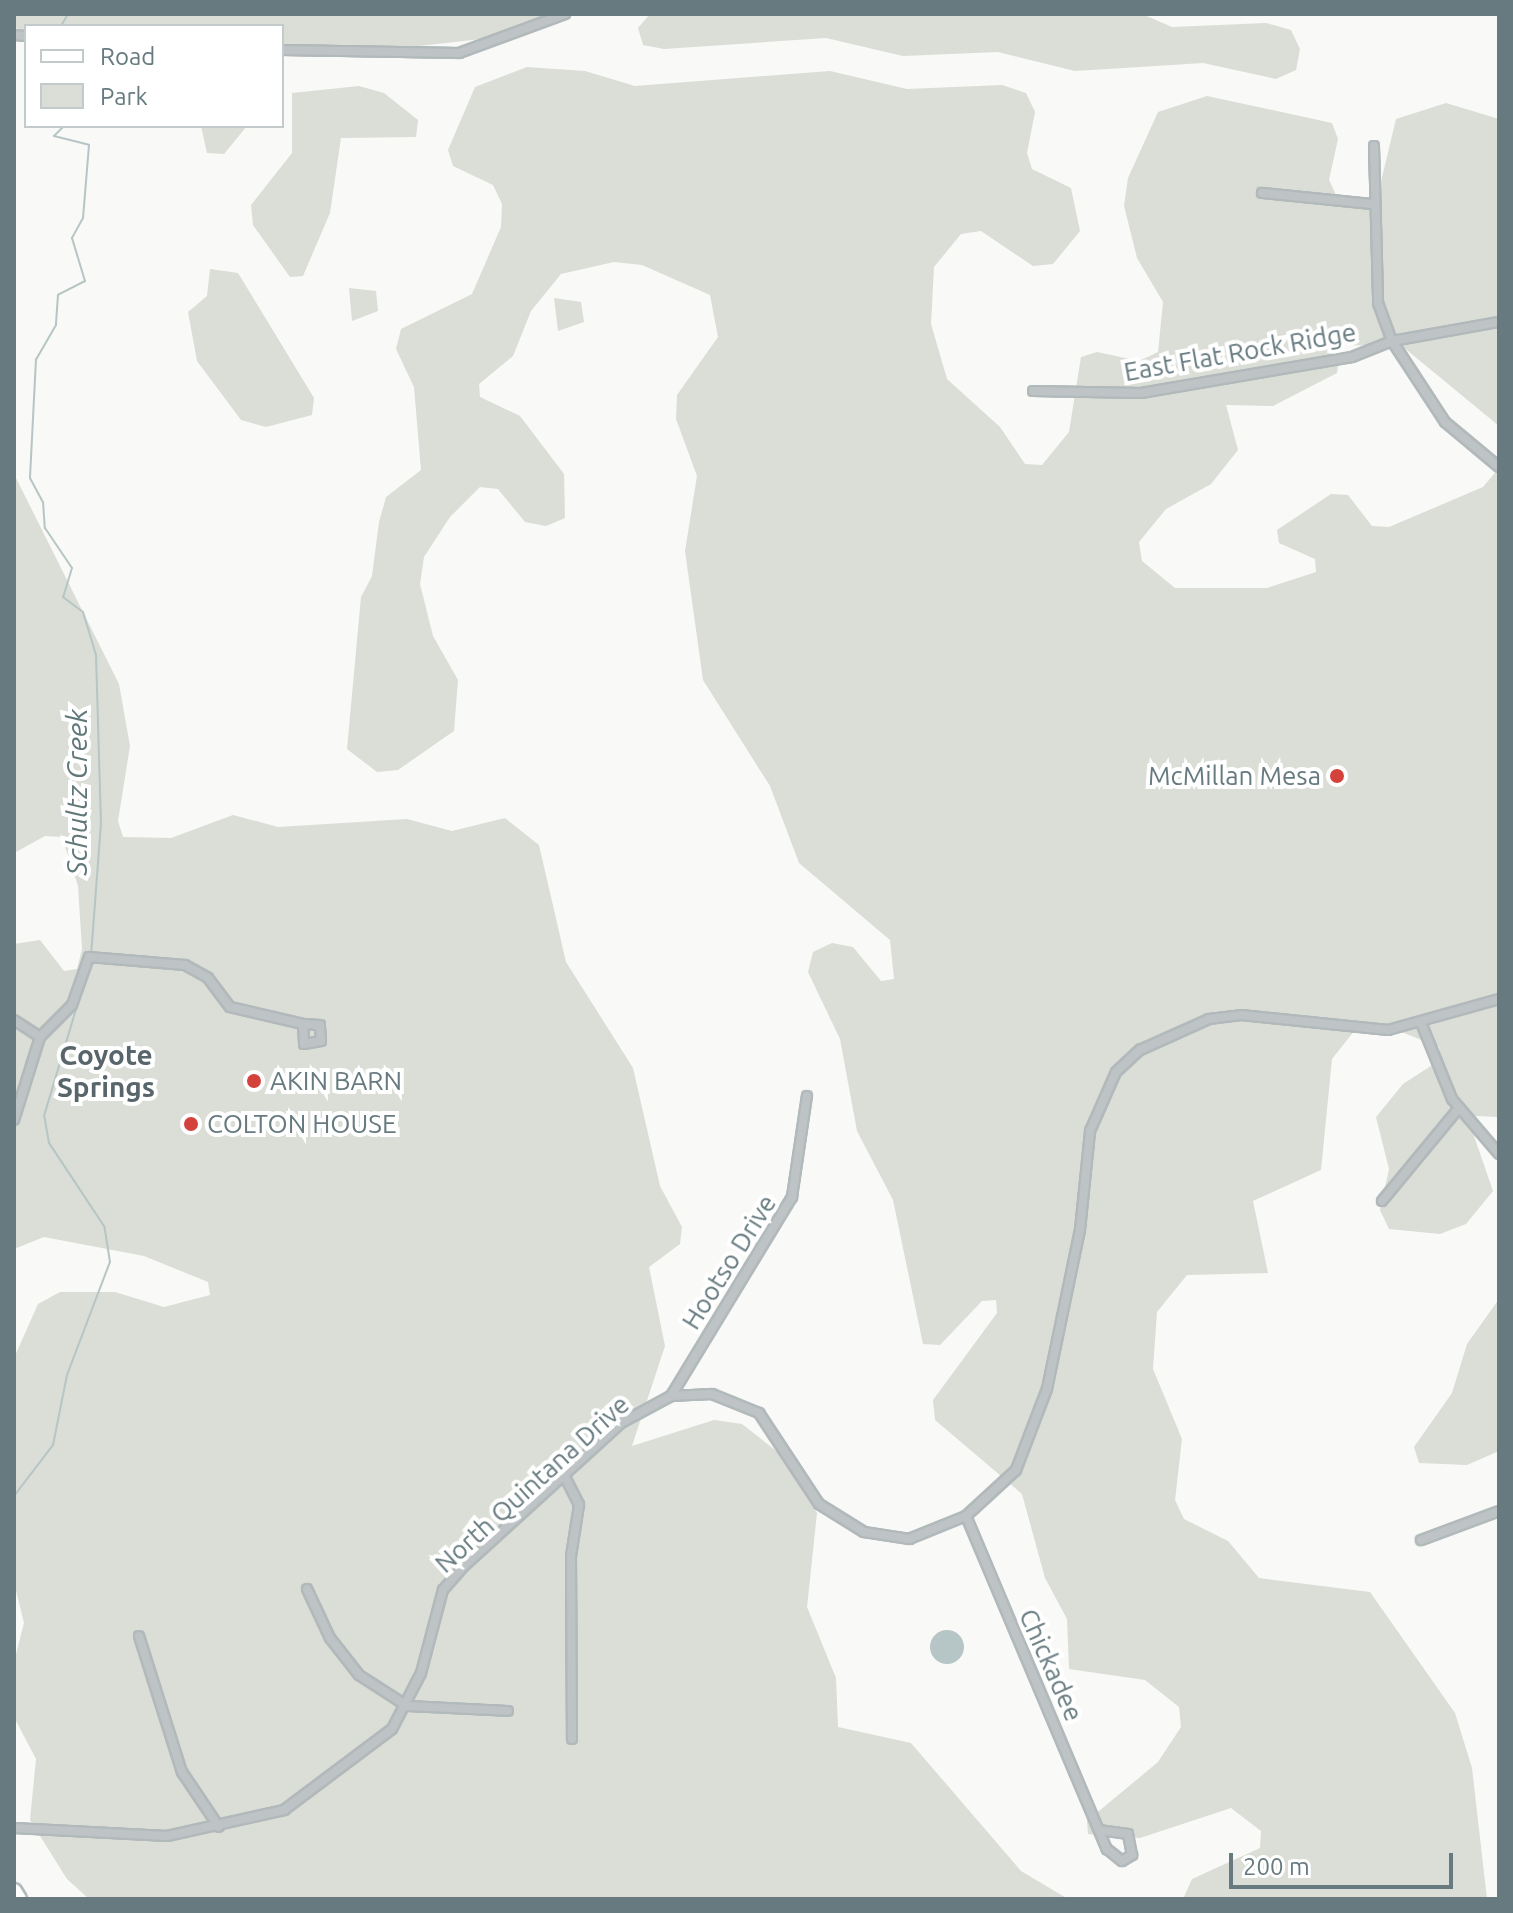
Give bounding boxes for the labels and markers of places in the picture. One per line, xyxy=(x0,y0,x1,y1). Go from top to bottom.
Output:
place label: McMillan Mesa xyxy=(1148,760,1321,792)
marker: McMillan Mesa xyxy=(1328,767,1346,785)
place label: AKIN BARN xyxy=(270,1065,402,1097)
marker: AKIN BARN xyxy=(245,1072,263,1090)
place label: COLTON HOUSE xyxy=(207,1108,396,1140)
marker: COLTON HOUSE xyxy=(182,1115,200,1133)

